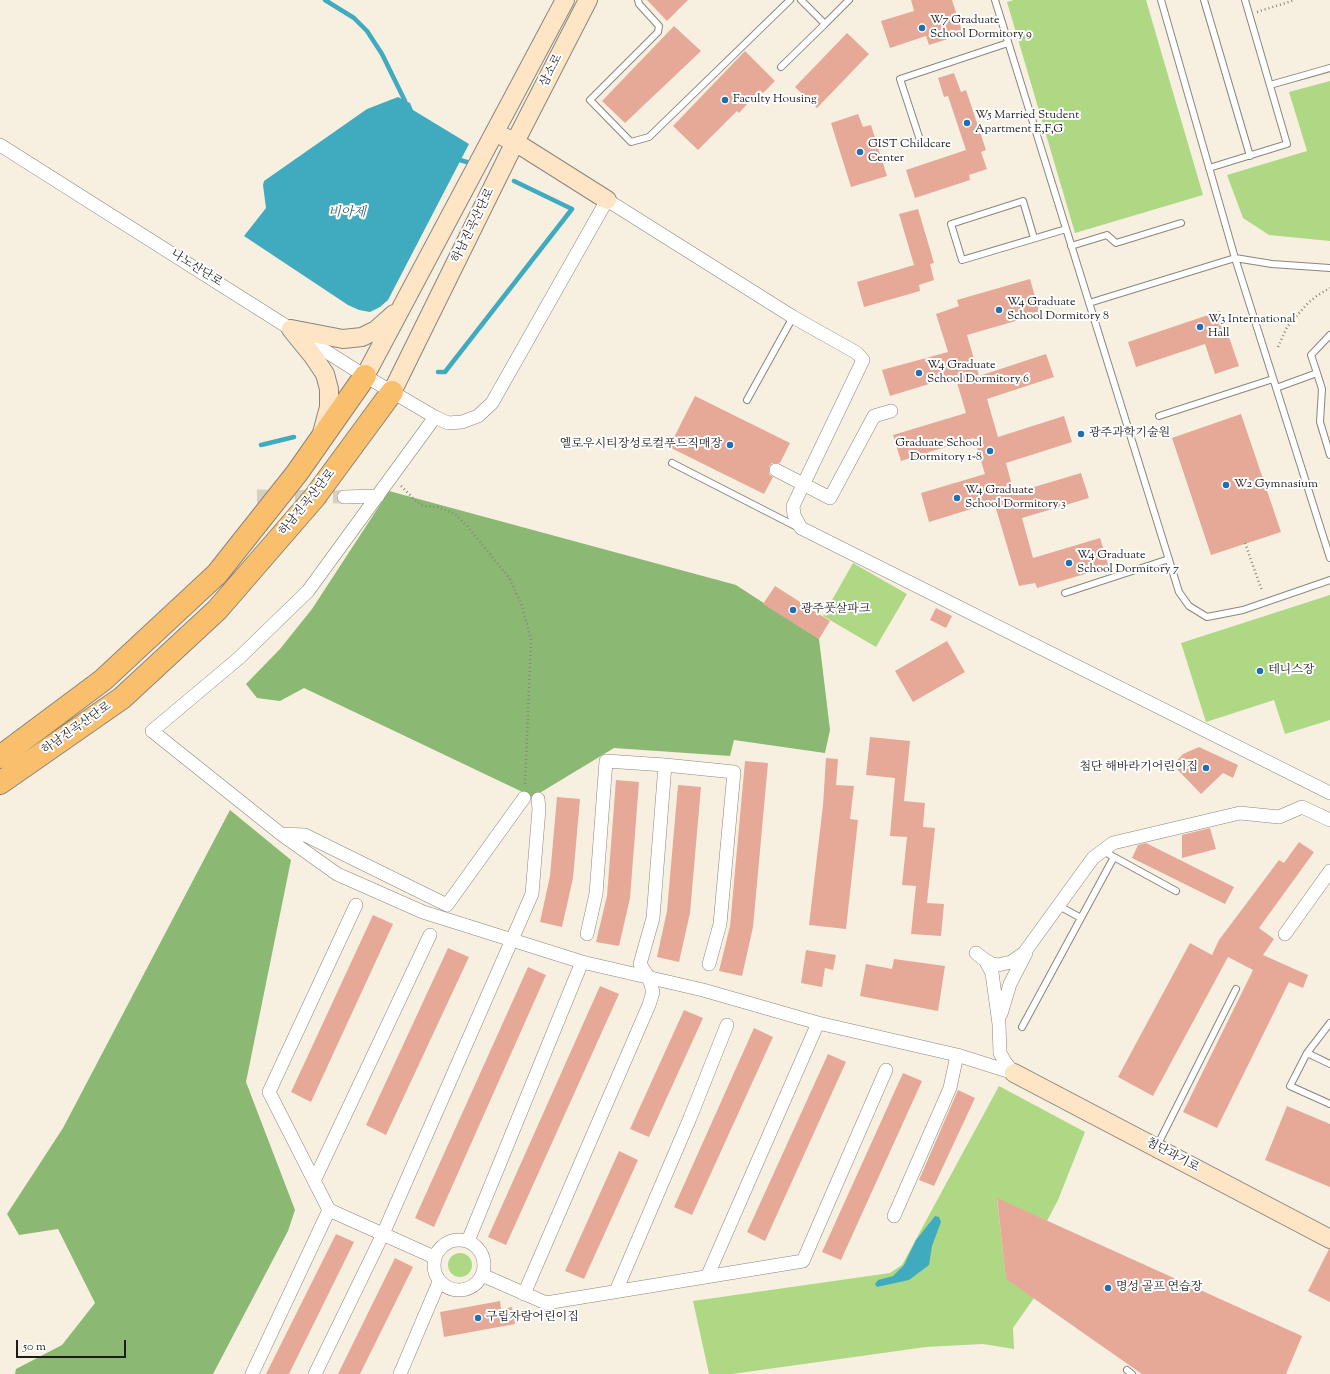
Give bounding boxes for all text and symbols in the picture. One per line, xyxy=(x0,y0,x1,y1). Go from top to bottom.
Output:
place label: W7 Graduate School Dormitory 9 xyxy=(930,14,1032,42)
marker: W7 Graduate School Dormitory 9 xyxy=(917,23,927,33)
street label: 삼소로 xyxy=(538,52,566,90)
place label: Faculty Housing xyxy=(733,93,817,107)
marker: Faculty Housing xyxy=(720,95,730,105)
place label: W5 Married Student Apartment E,F,G xyxy=(975,109,1079,137)
marker: W5 Married Student Apartment E,F,G xyxy=(962,118,972,128)
place label: GIST Childcare Center xyxy=(868,138,951,166)
marker: GIST Childcare Center xyxy=(855,147,865,157)
street label: 하남진곡산단로 xyxy=(450,186,498,266)
water label: 비아제 xyxy=(328,206,366,222)
street label: 나노산단로 xyxy=(168,248,224,290)
place label: W4 Graduate School Dormitory 8 xyxy=(1007,296,1109,324)
marker: W4 Graduate School Dormitory 8 xyxy=(994,305,1004,315)
place label: W3 International Hall xyxy=(1208,313,1296,341)
marker: W3 International Hall xyxy=(1195,322,1205,332)
place label: W4 Graduate School Dormitory 6 xyxy=(927,359,1029,387)
marker: W4 Graduate School Dormitory 6 xyxy=(914,368,924,378)
place label: 광주과학기술원 xyxy=(1089,427,1170,441)
marker: 광주과학기술원 xyxy=(1076,429,1086,439)
place label: Graduate School Dormitory 1~8 xyxy=(895,437,982,465)
place label: 옐로우시티장성로컬푸드직매장 xyxy=(560,438,722,452)
marker: 옐로우시티장성로컬푸드직매장 xyxy=(725,440,735,450)
marker: Graduate School Dormitory 1~8 xyxy=(985,446,995,456)
street label: 하남진곡산단로 xyxy=(277,467,339,539)
place label: W2 Gymnasium xyxy=(1234,478,1318,492)
marker: W2 Gymnasium xyxy=(1221,480,1231,490)
place label: W4 Graduate School Dormitory 3 xyxy=(965,484,1066,512)
marker: W4 Graduate School Dormitory 3 xyxy=(952,493,962,503)
place label: W4 Graduate School Dormitory 7 xyxy=(1077,549,1179,577)
marker: W4 Graduate School Dormitory 7 xyxy=(1064,558,1074,568)
place label: 광주풋살파크 xyxy=(801,603,871,617)
marker: 광주풋살파크 xyxy=(788,605,798,615)
place label: 테니스장 xyxy=(1268,664,1314,678)
marker: 테니스장 xyxy=(1255,666,1265,676)
street label: 하남진곡산단로 xyxy=(40,700,114,758)
place label: 첨단 해바라기어린이집 xyxy=(1080,761,1198,775)
marker: 첨단 해바라기어린이집 xyxy=(1201,763,1211,773)
street label: 첨단과기로 xyxy=(1143,1136,1201,1176)
place label: 명성 골프 연습장 xyxy=(1116,1281,1202,1295)
marker: 명성 골프 연습장 xyxy=(1103,1283,1113,1293)
place label: 구립자람어린이집 xyxy=(486,1311,579,1325)
marker: 구립자람어린이집 xyxy=(473,1313,483,1323)
scale bar xyxy=(18,1332,128,1358)
text: 50 m xyxy=(23,1338,46,1356)

